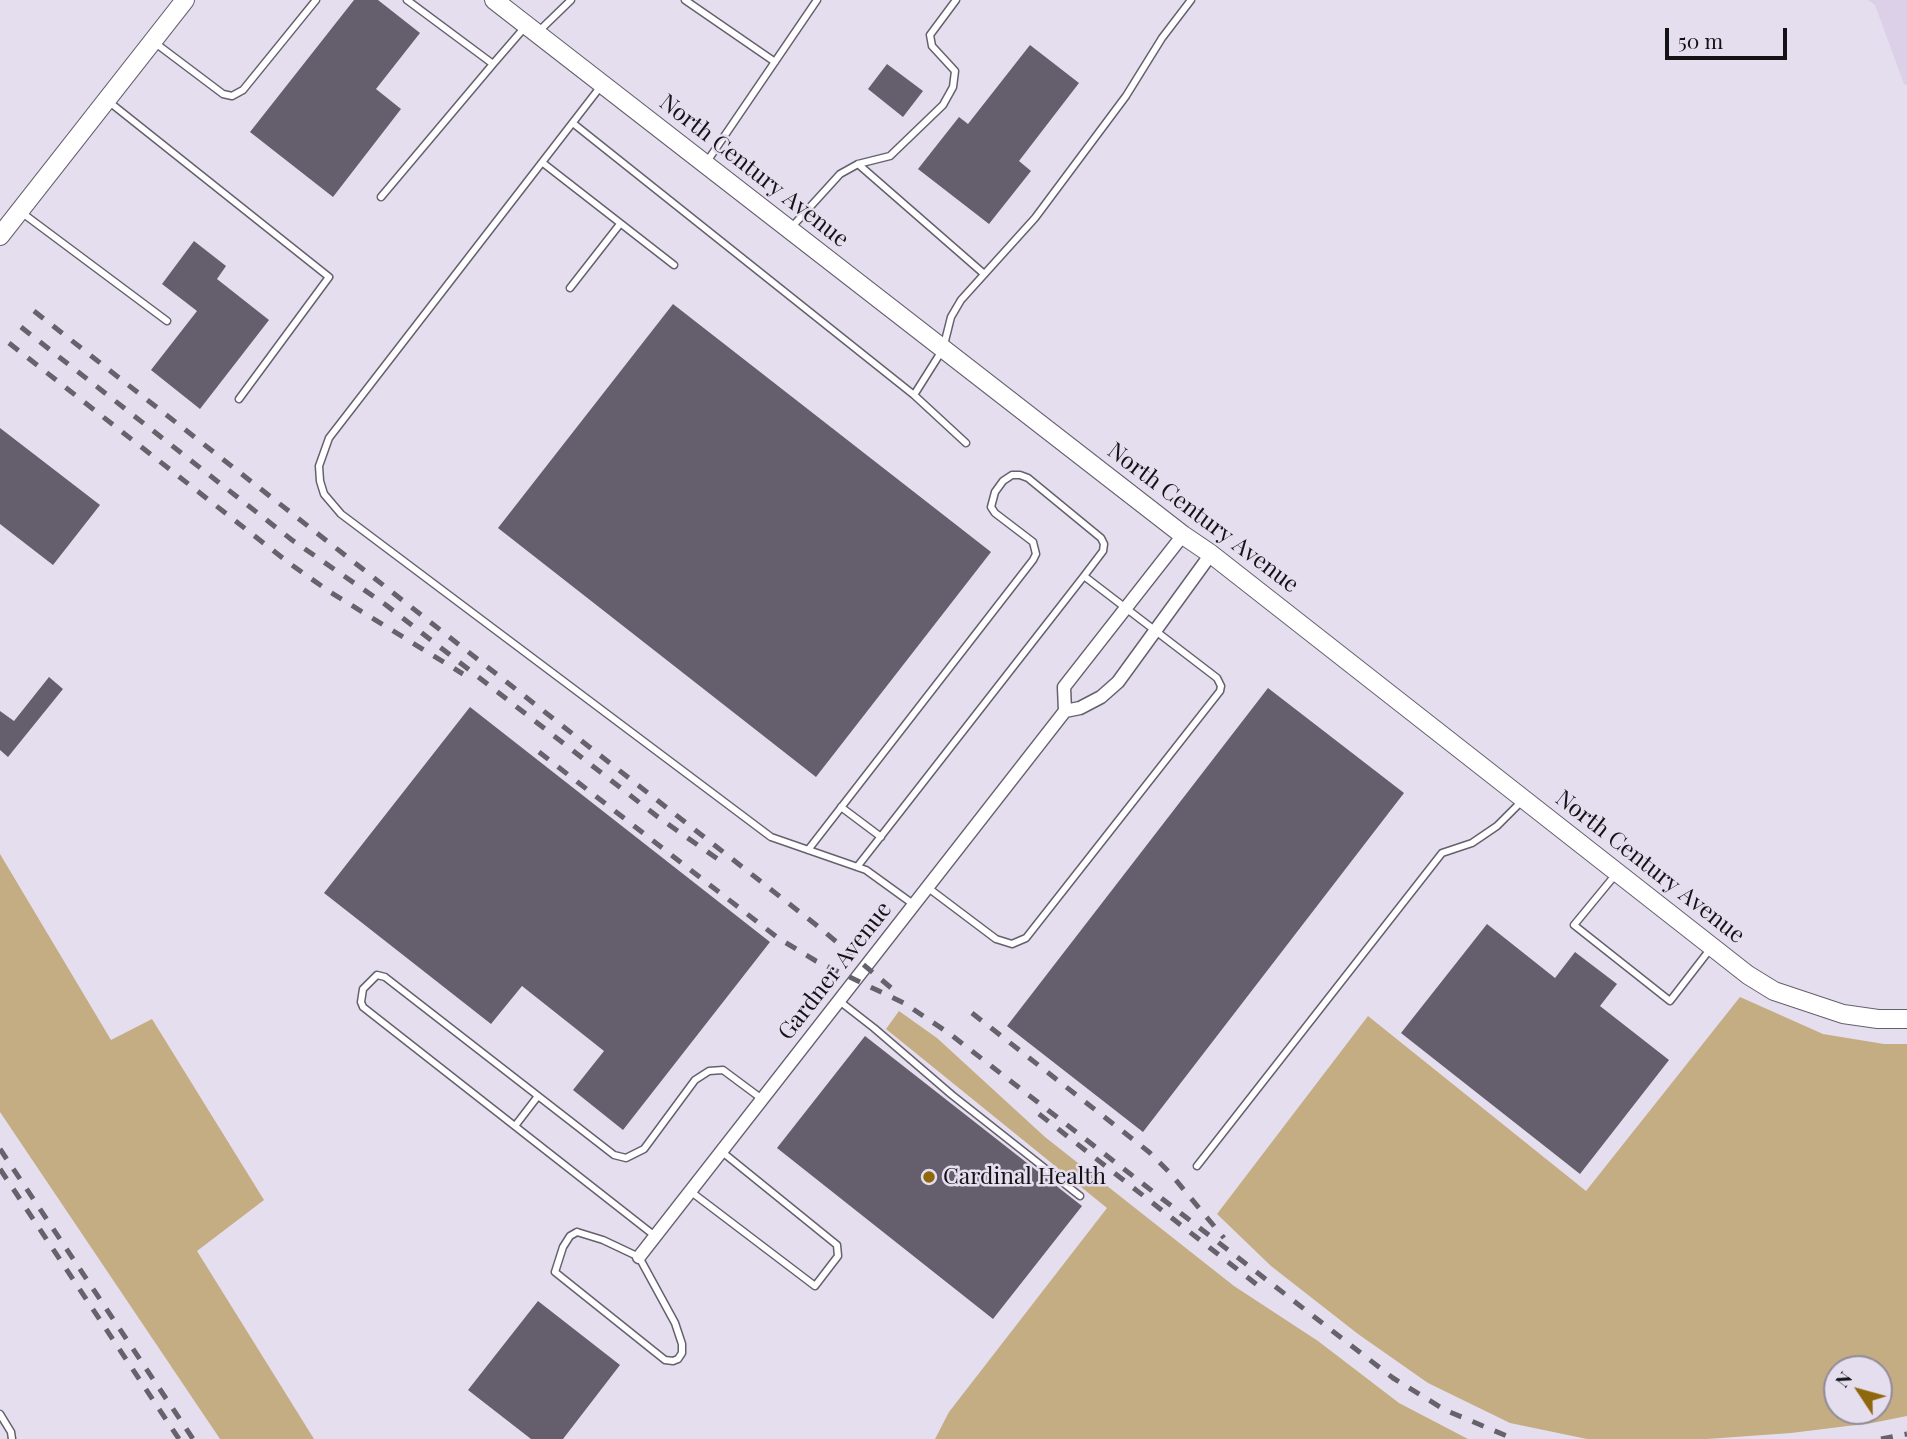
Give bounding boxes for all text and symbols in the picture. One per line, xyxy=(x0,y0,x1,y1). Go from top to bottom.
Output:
scale bar xyxy=(1669,14,1792,58)
text: 50 m xyxy=(1678,26,1723,54)
street label: North Century Avenue xyxy=(654,89,854,253)
street label: North Century Avenue xyxy=(1102,437,1304,599)
street label: North Century Avenue xyxy=(1550,785,1750,949)
street label: Gardner Avenue xyxy=(772,896,898,1046)
place label: Cardinal Health xyxy=(943,1163,1106,1191)
marker: Cardinal Health xyxy=(921,1169,937,1185)
north arrow xyxy=(1823,1355,1893,1425)
text: N xyxy=(1828,1366,1857,1392)

